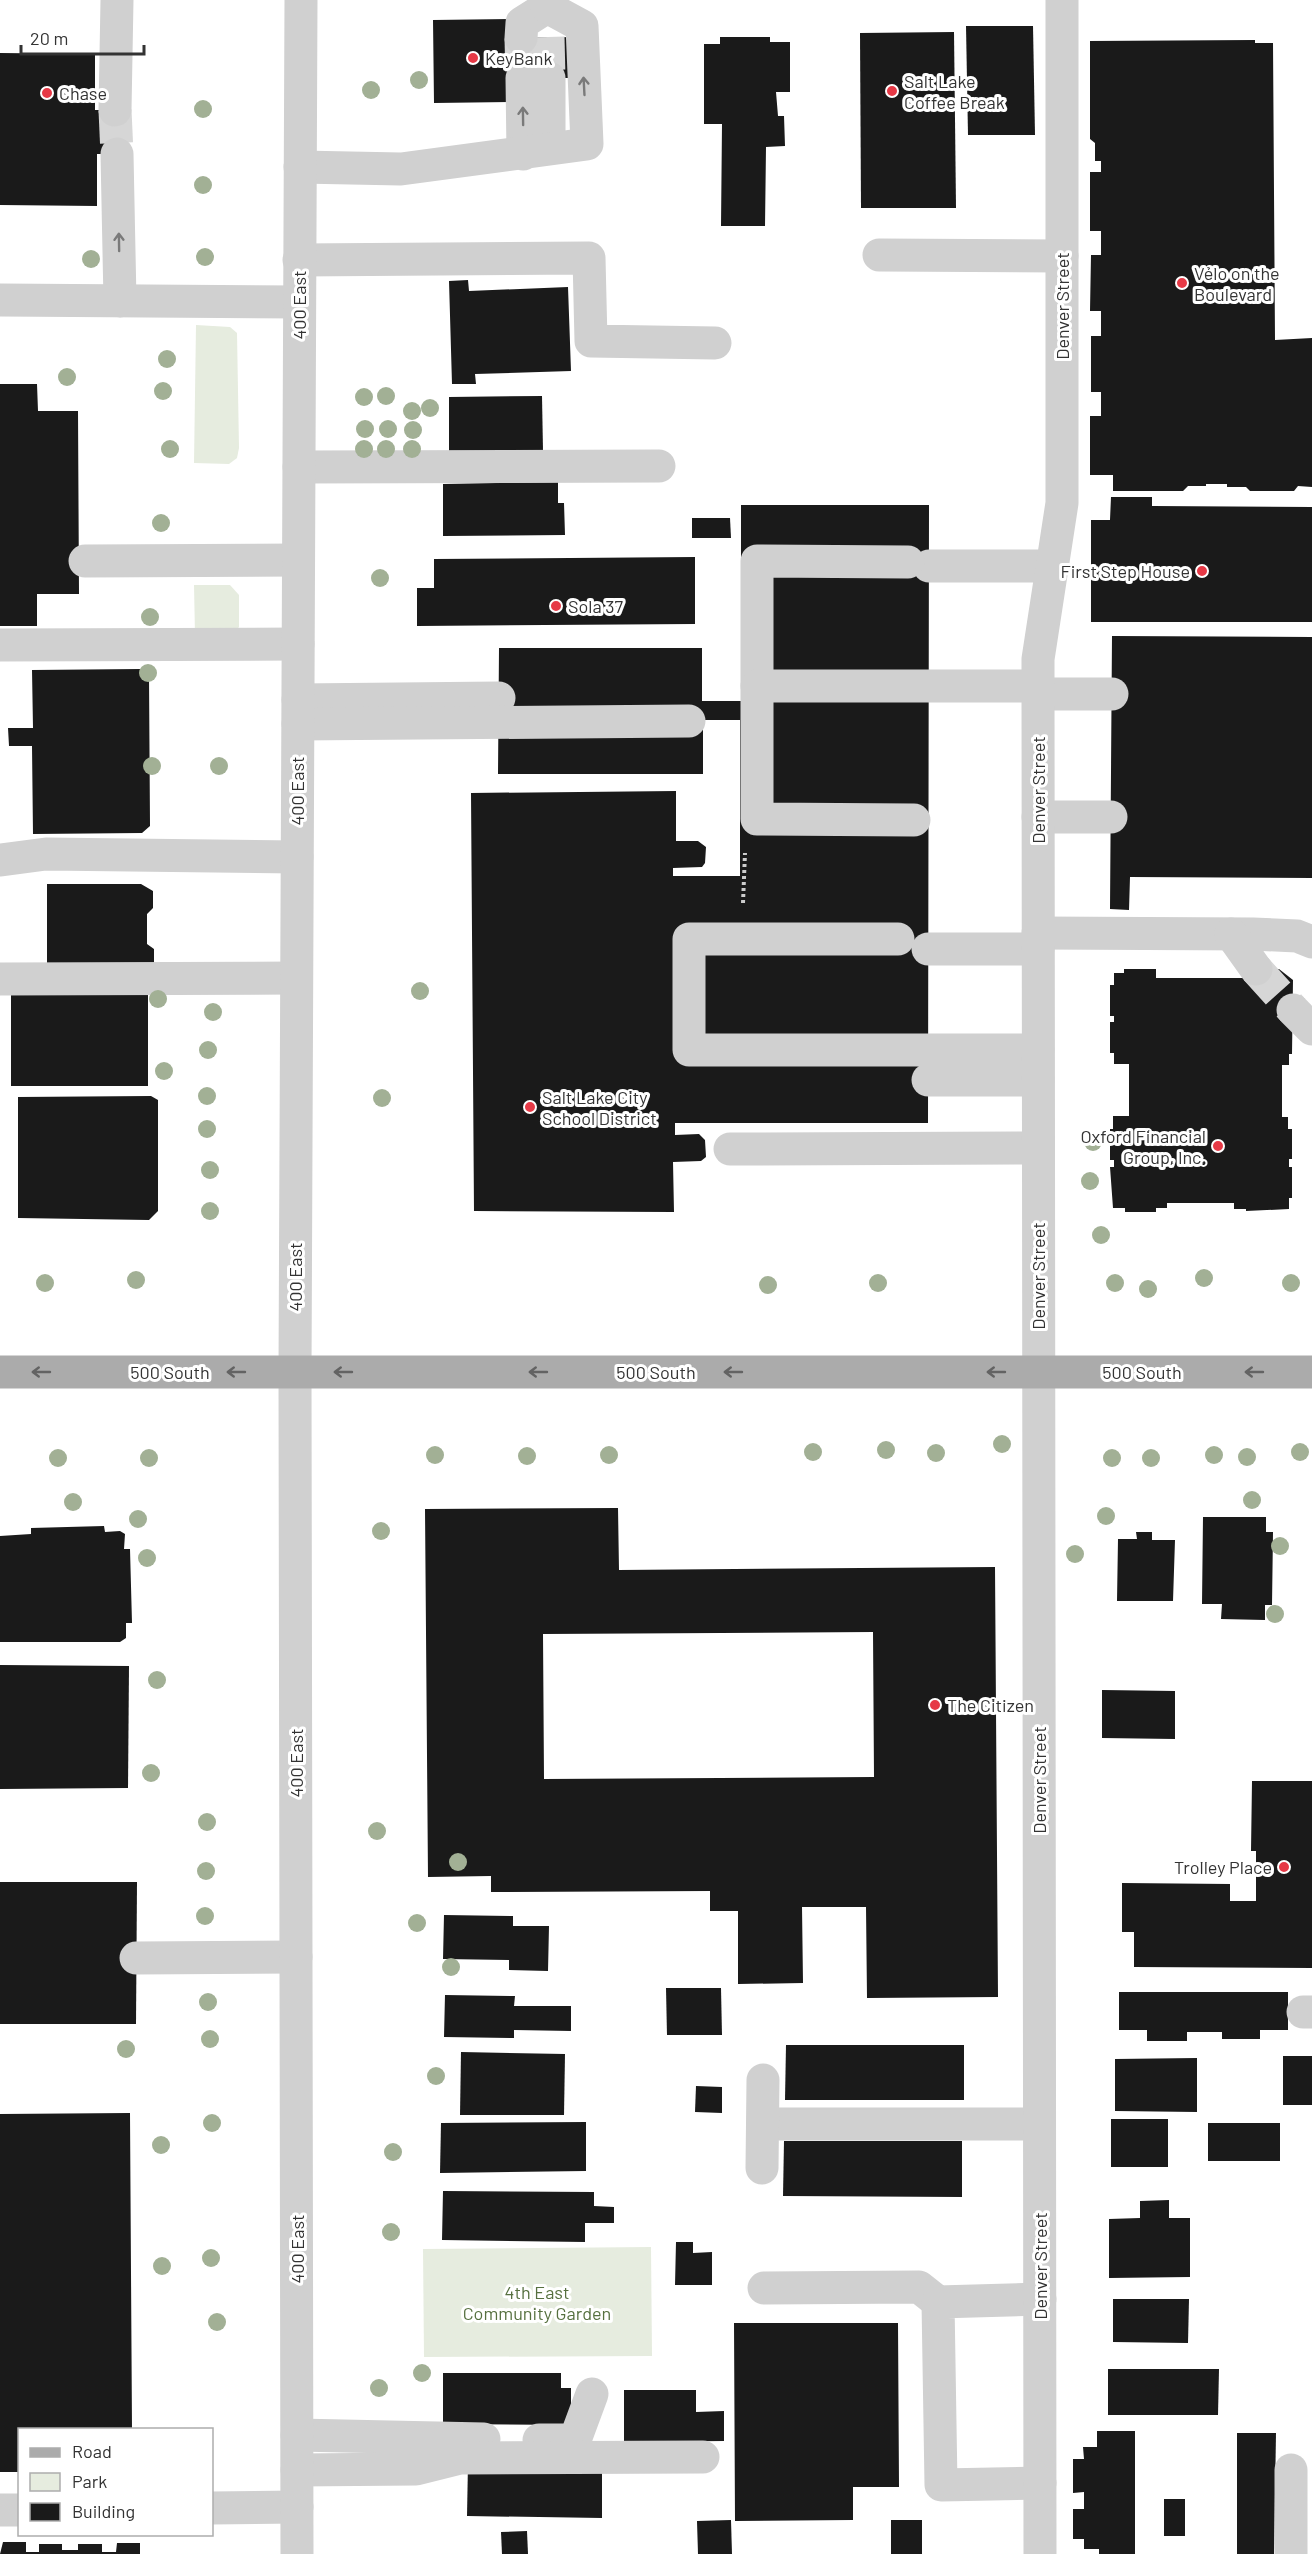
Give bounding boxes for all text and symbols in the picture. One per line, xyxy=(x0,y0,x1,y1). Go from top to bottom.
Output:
scale bar xyxy=(21,18,144,56)
text: 20 m xyxy=(30,27,68,49)
place label: KeyBank xyxy=(485,47,552,69)
marker: KeyBank xyxy=(466,51,480,65)
place label: Salt Lake Coffee Break xyxy=(904,70,1005,113)
one-way arrow xyxy=(579,76,590,96)
place label: Chase xyxy=(59,82,107,104)
marker: Salt Lake Coffee Break xyxy=(885,84,899,98)
marker: Chase xyxy=(40,86,54,100)
one-way arrow xyxy=(517,107,528,127)
one-way arrow xyxy=(113,233,125,253)
street label: Denver Street xyxy=(1051,252,1073,360)
place label: Vélo on the Boulevard xyxy=(1194,262,1280,305)
street label: 400 East xyxy=(288,270,310,340)
marker: Vélo on the Boulevard xyxy=(1175,276,1189,290)
place label: First Step House xyxy=(1060,560,1190,582)
marker: First Step House xyxy=(1195,564,1209,578)
place label: Sola 37 xyxy=(568,595,624,617)
marker: Sola 37 xyxy=(549,599,563,613)
street label: Denver Street xyxy=(1027,736,1049,844)
street label: 400 East xyxy=(286,756,308,826)
place label: Salt Lake City School District xyxy=(542,1086,657,1129)
marker: Salt Lake City School District xyxy=(523,1100,537,1114)
place label: Oxford Financial Group, Inc. xyxy=(1080,1125,1206,1168)
marker: Oxford Financial Group, Inc. xyxy=(1211,1139,1225,1153)
street label: Denver Street xyxy=(1027,1222,1049,1330)
street label: 400 East xyxy=(284,1242,306,1312)
street label: 500 South xyxy=(130,1361,210,1383)
street label: 500 South xyxy=(616,1361,696,1383)
street label: 500 South xyxy=(1102,1361,1182,1383)
one-way arrow xyxy=(32,1366,52,1378)
one-way arrow xyxy=(227,1366,247,1378)
one-way arrow xyxy=(334,1366,354,1378)
one-way arrow xyxy=(529,1366,549,1378)
one-way arrow xyxy=(724,1366,744,1378)
one-way arrow xyxy=(986,1366,1006,1378)
one-way arrow xyxy=(1244,1366,1264,1378)
place label: The Citizen xyxy=(947,1694,1034,1716)
marker: The Citizen xyxy=(928,1698,942,1712)
street label: Denver Street xyxy=(1028,1726,1050,1834)
street label: 400 East xyxy=(285,1728,307,1798)
place label: Trolley Place xyxy=(1174,1856,1272,1878)
marker: Trolley Place xyxy=(1277,1860,1291,1874)
street label: Denver Street xyxy=(1029,2212,1051,2320)
street label: 400 East xyxy=(286,2214,308,2284)
park label: 4th East Community Garden xyxy=(463,2281,611,2324)
legend xyxy=(18,2428,213,2536)
text: Road xyxy=(72,2440,112,2462)
text: Park xyxy=(72,2470,107,2492)
text: Building xyxy=(72,2500,135,2522)

